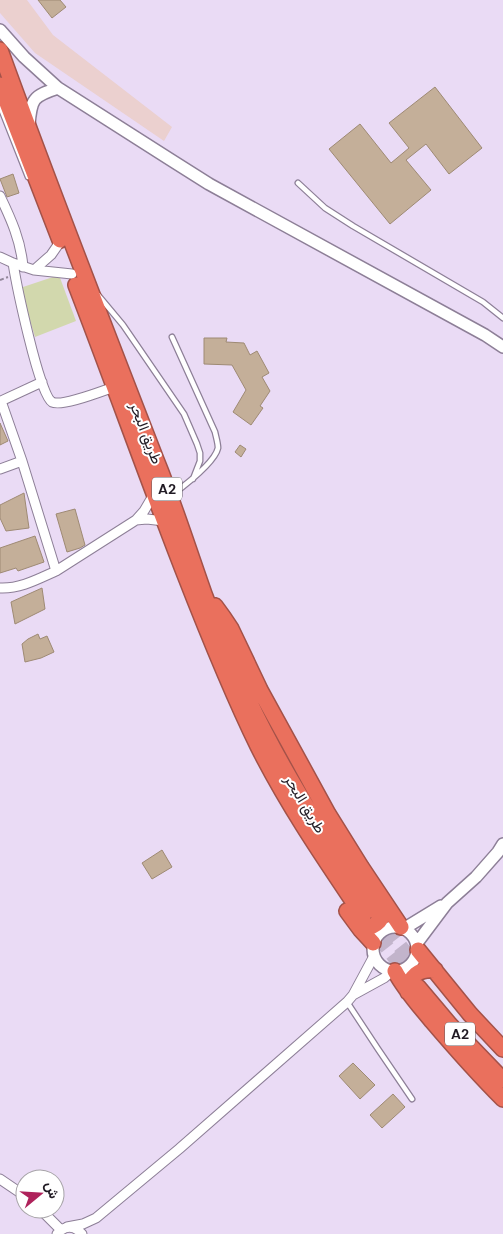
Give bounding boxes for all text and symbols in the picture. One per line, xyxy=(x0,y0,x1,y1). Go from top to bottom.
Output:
street label: طريق البحر xyxy=(125,398,167,467)
road number: A2 xyxy=(152,478,182,500)
street label: طريق البحر xyxy=(279,770,330,837)
road number: A2 xyxy=(445,1022,475,1046)
north arrow xyxy=(15,1169,65,1219)
text: ش xyxy=(41,1179,64,1201)

